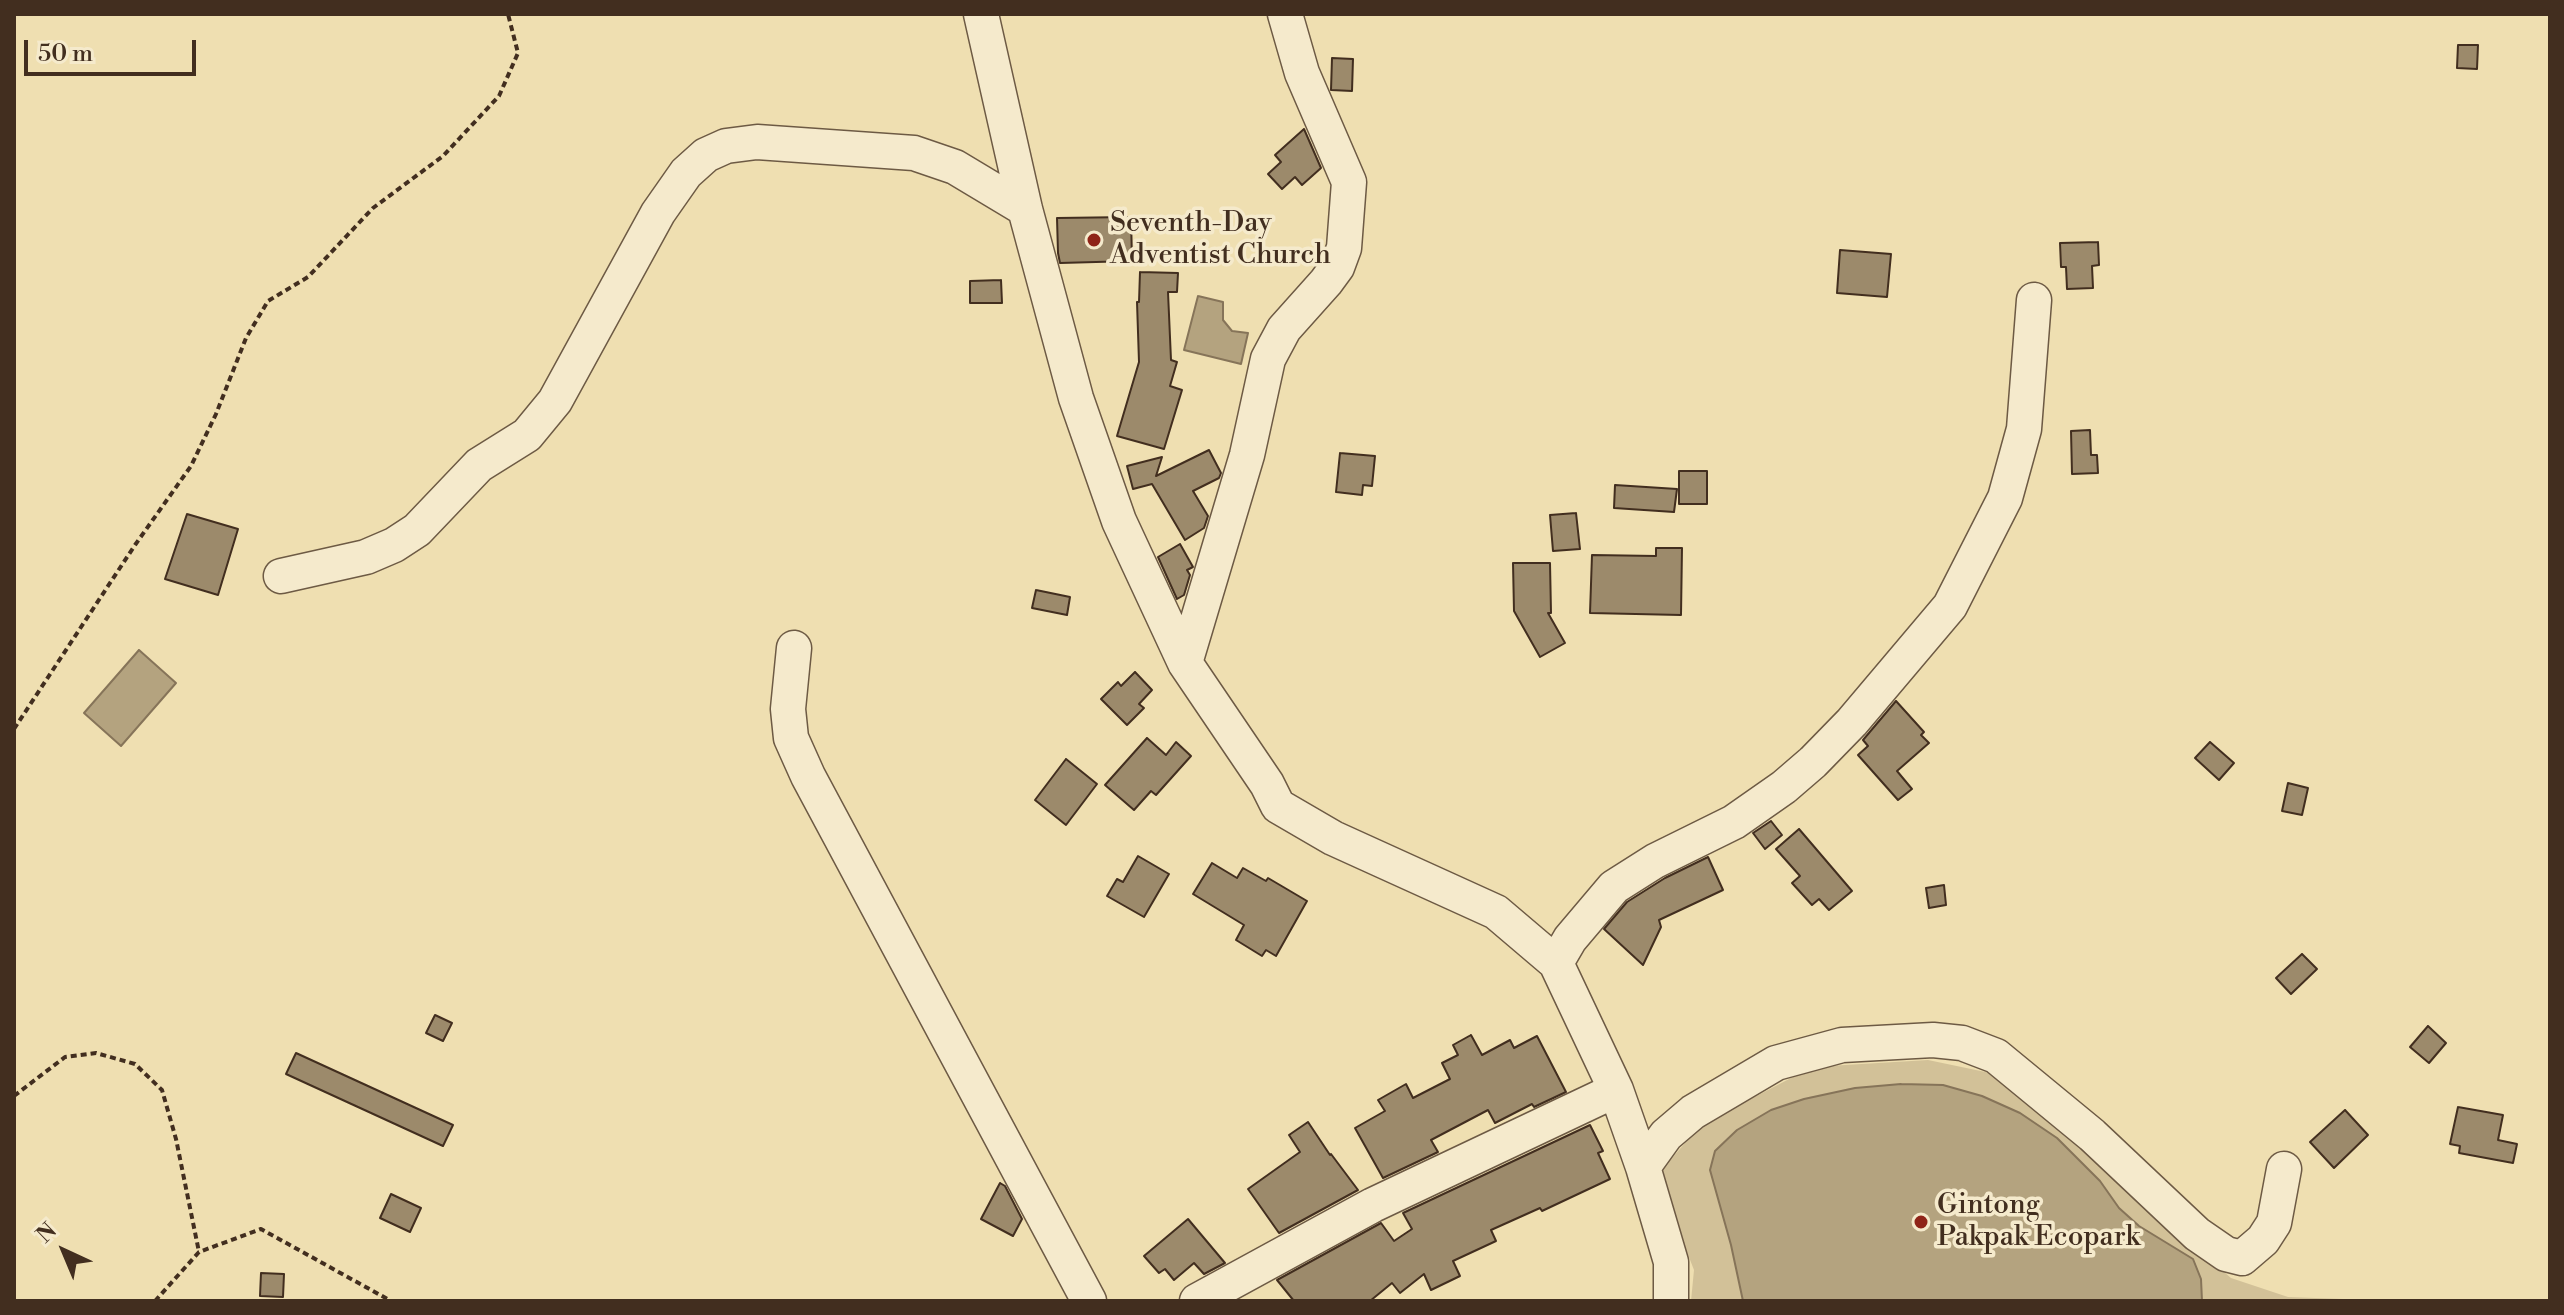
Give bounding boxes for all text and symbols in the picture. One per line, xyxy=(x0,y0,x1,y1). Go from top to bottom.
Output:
scale bar xyxy=(28,24,200,74)
text: 50 m xyxy=(38,39,93,69)
place label: Seventh-Day Adventist Church xyxy=(1110,207,1331,273)
marker: Seventh-Day Adventist Church xyxy=(1085,231,1103,249)
place label: Gintong Pakpak Ecopark xyxy=(1937,1189,2140,1255)
north arrow xyxy=(24,1211,104,1291)
marker: Gintong Pakpak Ecopark xyxy=(1912,1213,1930,1231)
text: N xyxy=(31,1218,63,1249)

